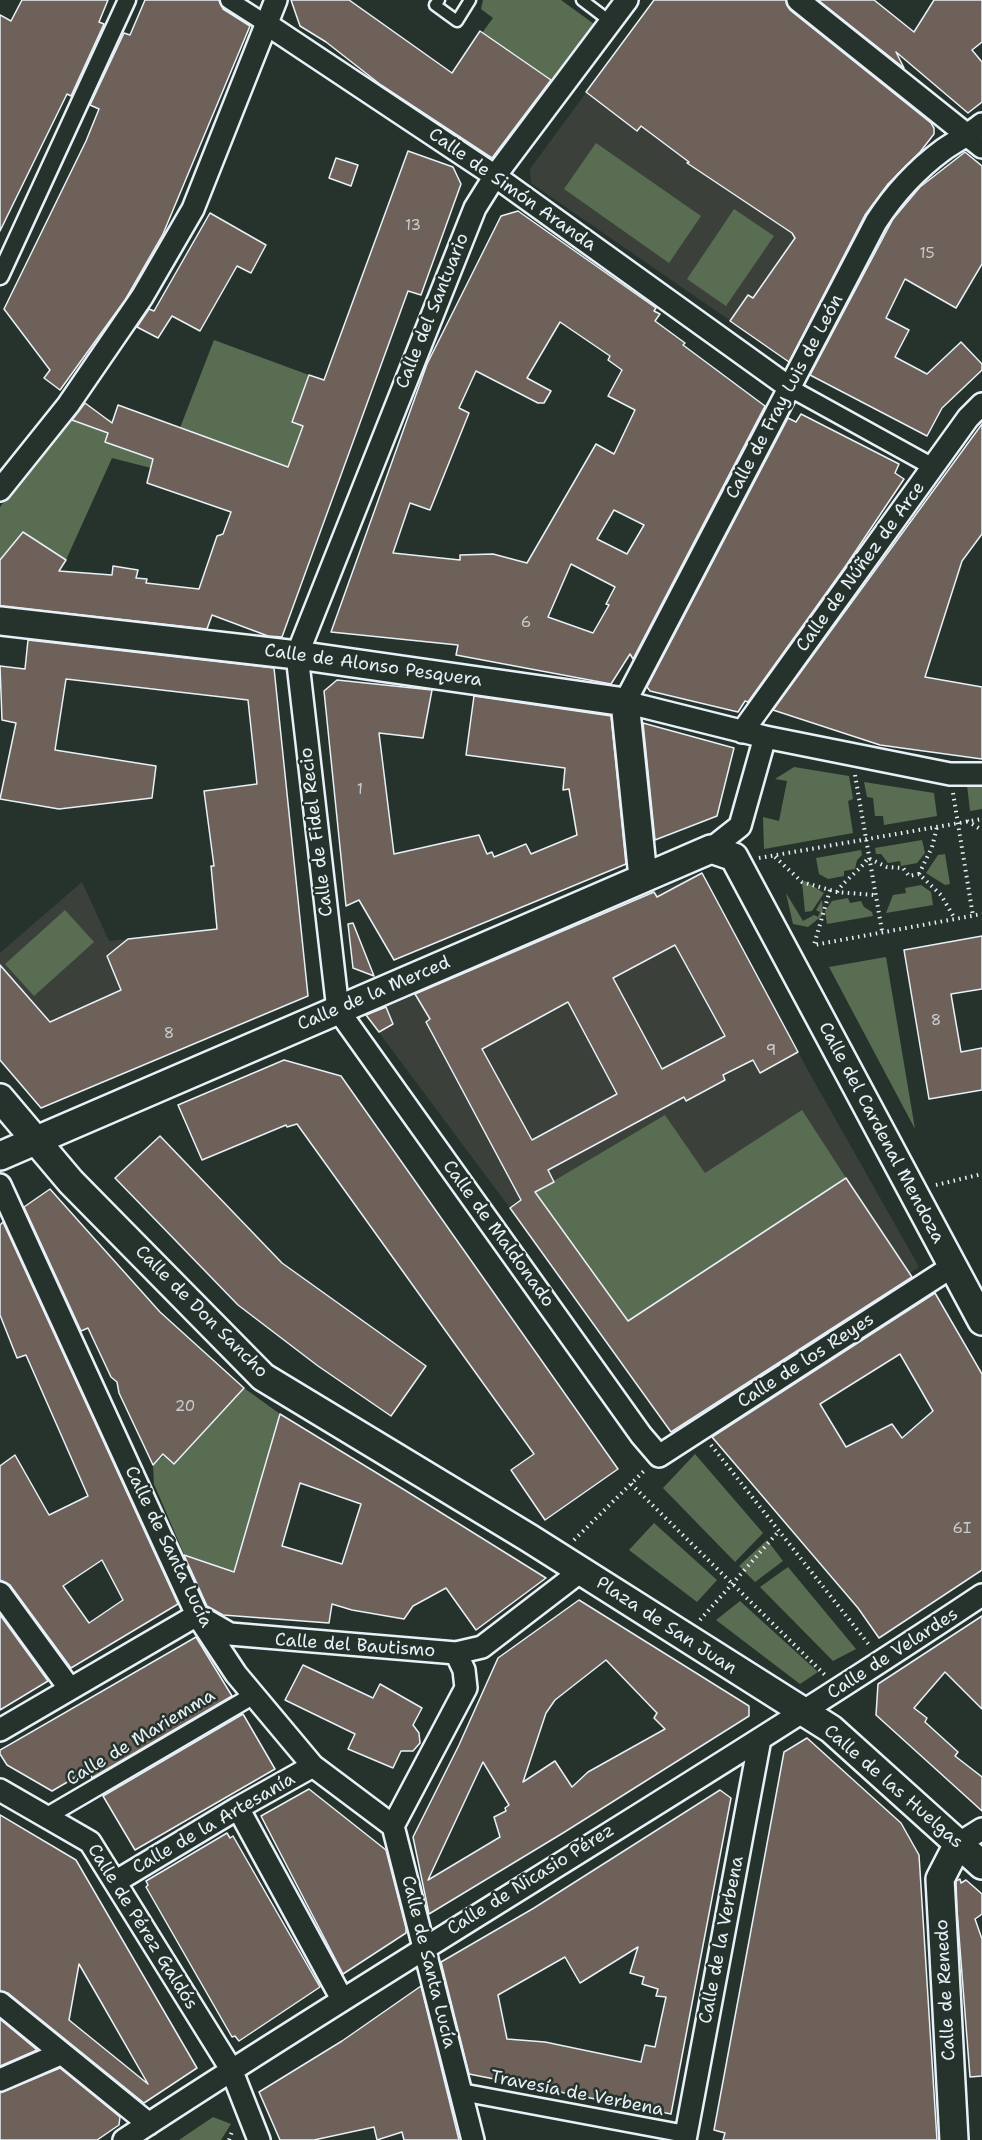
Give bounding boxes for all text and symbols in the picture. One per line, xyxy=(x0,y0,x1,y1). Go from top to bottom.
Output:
street label: Calle de Simón Aranda xyxy=(424,124,600,256)
house number: 13 xyxy=(405,217,421,235)
street label: Calle del Santuario xyxy=(392,230,474,392)
house number: 15 xyxy=(919,245,935,263)
street label: Calle de Fray Luis de León xyxy=(722,291,848,503)
street label: Calle de Núñez de Arce xyxy=(792,478,930,656)
house number: 6 xyxy=(521,614,531,632)
street label: Calle de Alonso Pesquera xyxy=(263,640,483,692)
street label: Calle de Fidel Recio xyxy=(296,746,338,918)
house number: 1 xyxy=(357,781,363,799)
street label: Calle de la Merced xyxy=(294,952,454,1036)
house number: 8 xyxy=(931,1012,941,1030)
street label: Calle del Cardenal Mendoza xyxy=(813,1019,949,1247)
house number: 8 xyxy=(164,1025,174,1043)
house number: 9 xyxy=(766,1042,776,1060)
street label: Calle de Maldonado xyxy=(437,1156,559,1312)
street label: Calle de Don Sancho xyxy=(130,1241,272,1383)
street label: Calle de los Reyes xyxy=(734,1309,878,1413)
house number: 20 xyxy=(175,1398,195,1416)
street label: Calle de Santa Lucía xyxy=(119,1463,217,1631)
house number: 6I xyxy=(953,1520,971,1538)
street label: Plaza de San Juan xyxy=(592,1572,740,1680)
street label: Calle de Velardes xyxy=(824,1604,962,1704)
street label: Calle del Bautismo xyxy=(274,1630,436,1662)
street label: Calle de Mariemma xyxy=(63,1685,219,1791)
street label: Calle de las Huelgas xyxy=(819,1721,967,1853)
street label: Calle de la Artesanía xyxy=(129,1769,299,1879)
street label: Calle de Nicasio Pérez xyxy=(443,1820,619,1940)
street label: Calle de Pérez Galdós xyxy=(82,1840,202,2014)
street label: Calle de la Verbena xyxy=(695,1854,749,2026)
street label: Calle de Santa Lucía xyxy=(396,1873,460,2051)
street label: Calle de Renedo xyxy=(932,1919,960,2061)
street label: Travesía de Verbena xyxy=(488,2067,666,2121)

